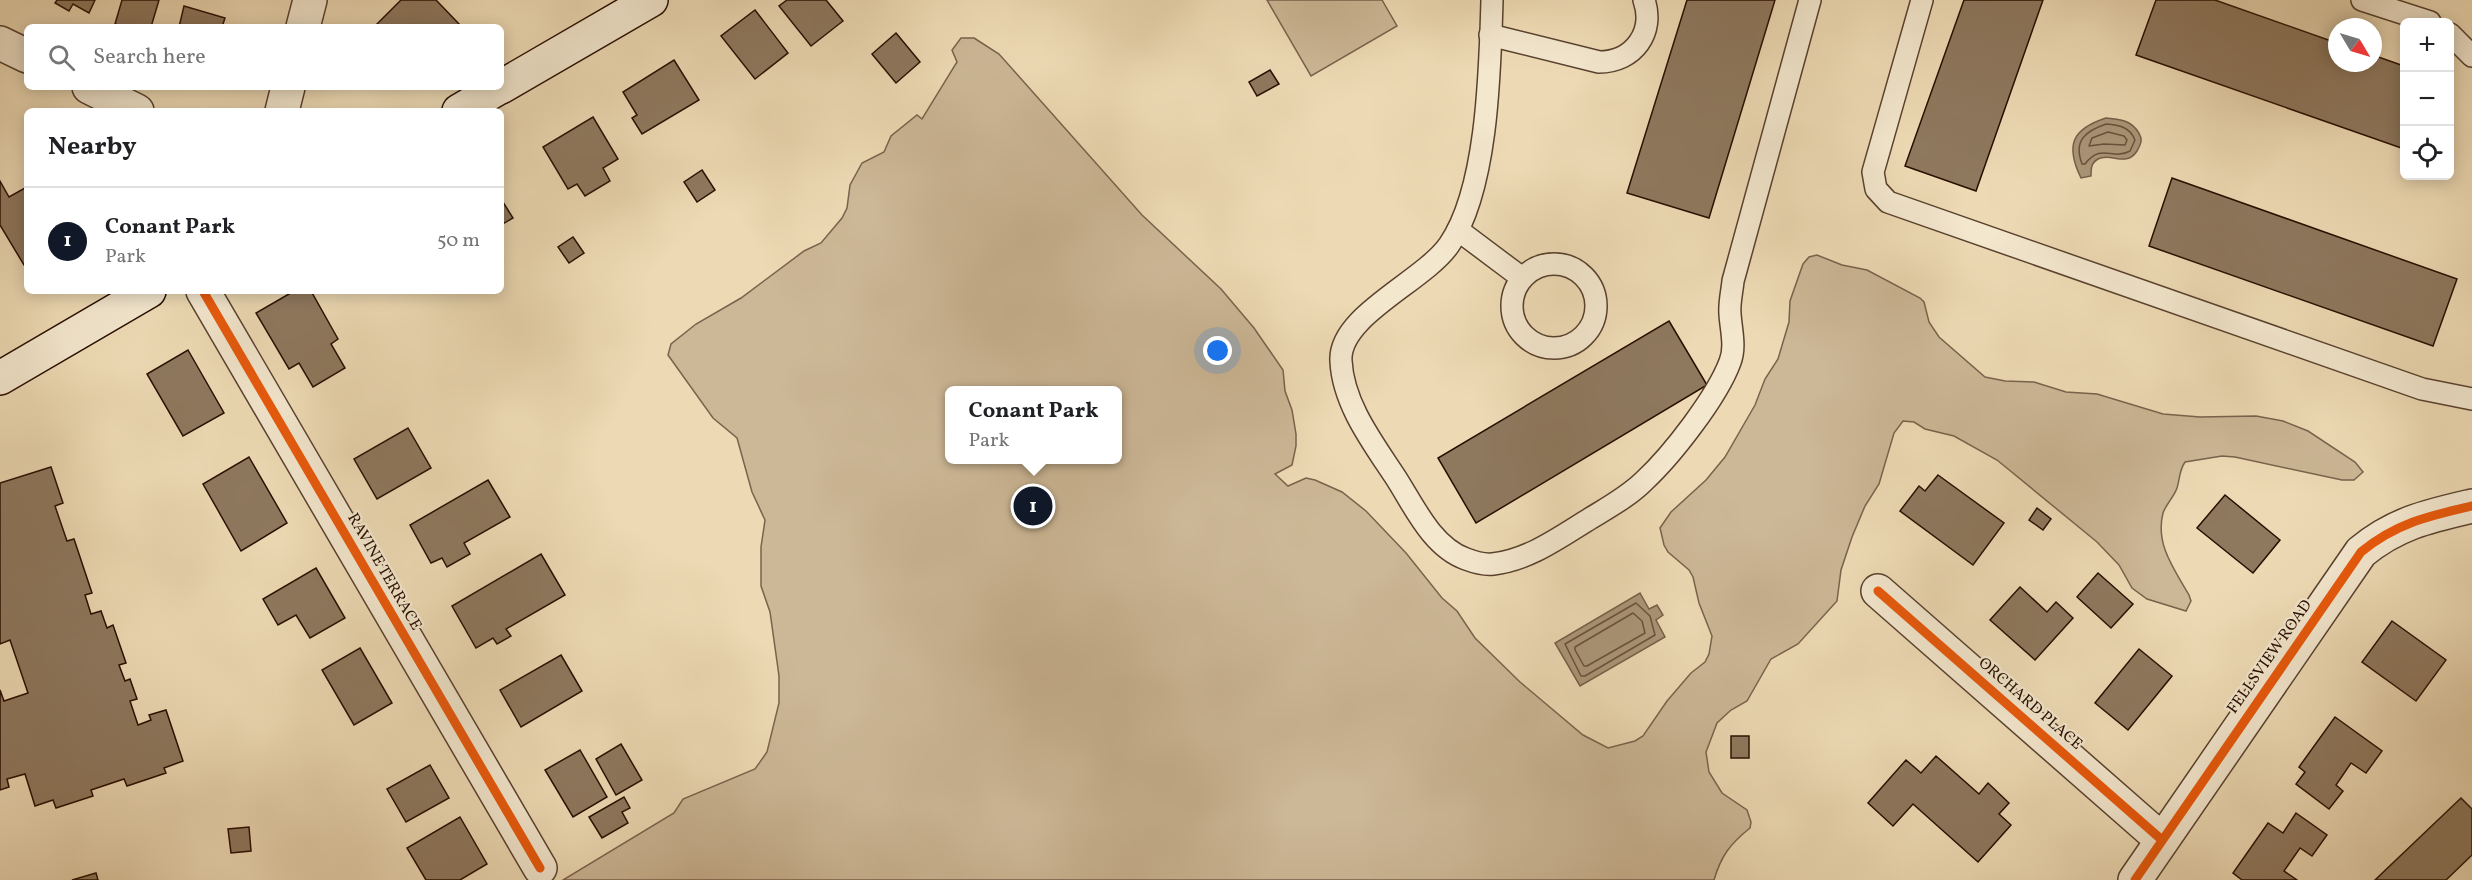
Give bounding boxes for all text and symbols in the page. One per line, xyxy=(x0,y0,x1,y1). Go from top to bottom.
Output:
north arrow xyxy=(2328,18,2382,72)
map controls xyxy=(2400,18,2454,180)
button: + xyxy=(2400,18,2454,72)
search box xyxy=(24,24,504,90)
icon: search xyxy=(45,41,78,74)
text: Search here xyxy=(93,42,206,73)
button: − xyxy=(2400,72,2454,126)
button: locate xyxy=(2400,126,2454,180)
text: Nearby xyxy=(48,129,137,165)
text: Conant Park xyxy=(105,212,235,243)
text: 1 xyxy=(63,227,72,255)
text: 50 m xyxy=(437,227,480,255)
text: Park xyxy=(105,243,146,271)
your location xyxy=(1203,336,1232,365)
popup xyxy=(945,386,1122,464)
text: Conant Park xyxy=(969,396,1098,427)
text: Park xyxy=(969,427,1009,455)
pin: 1 xyxy=(1014,484,1052,528)
street label: RAVINE TERRACE xyxy=(341,509,427,635)
street label: FELLSVIEW ROAD xyxy=(2222,595,2318,719)
street label: ORCHARD PLACE xyxy=(1973,653,2087,755)

